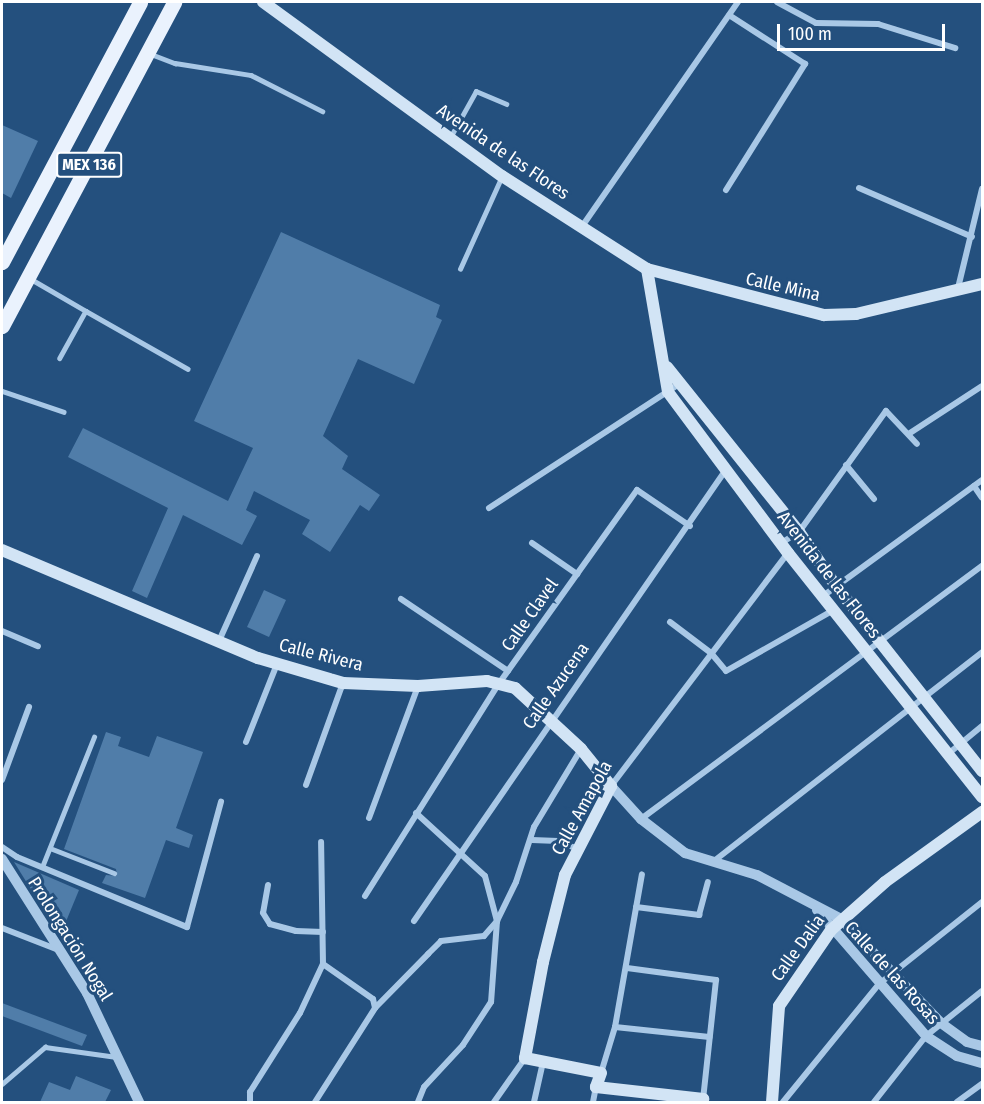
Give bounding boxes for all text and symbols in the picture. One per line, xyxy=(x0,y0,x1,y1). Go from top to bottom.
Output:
scale bar xyxy=(780,12,948,50)
text: 100 m xyxy=(788,23,832,45)
street label: Avenida de las Flores xyxy=(433,100,573,204)
road number: MEX 136 xyxy=(56,152,122,178)
street label: Calle Mina xyxy=(744,268,822,306)
street label: Avenida de las Flores xyxy=(773,507,885,643)
street label: Calle Clavel xyxy=(497,574,563,656)
street label: Calle Rivera xyxy=(277,634,365,676)
street label: Calle Azucena xyxy=(518,639,594,733)
street label: Calle Amapola xyxy=(547,757,617,859)
street label: Prolongación Nogal xyxy=(23,873,117,1005)
street label: Calle Dalia xyxy=(767,910,829,986)
street label: Calle de las Rosas xyxy=(840,917,944,1029)

